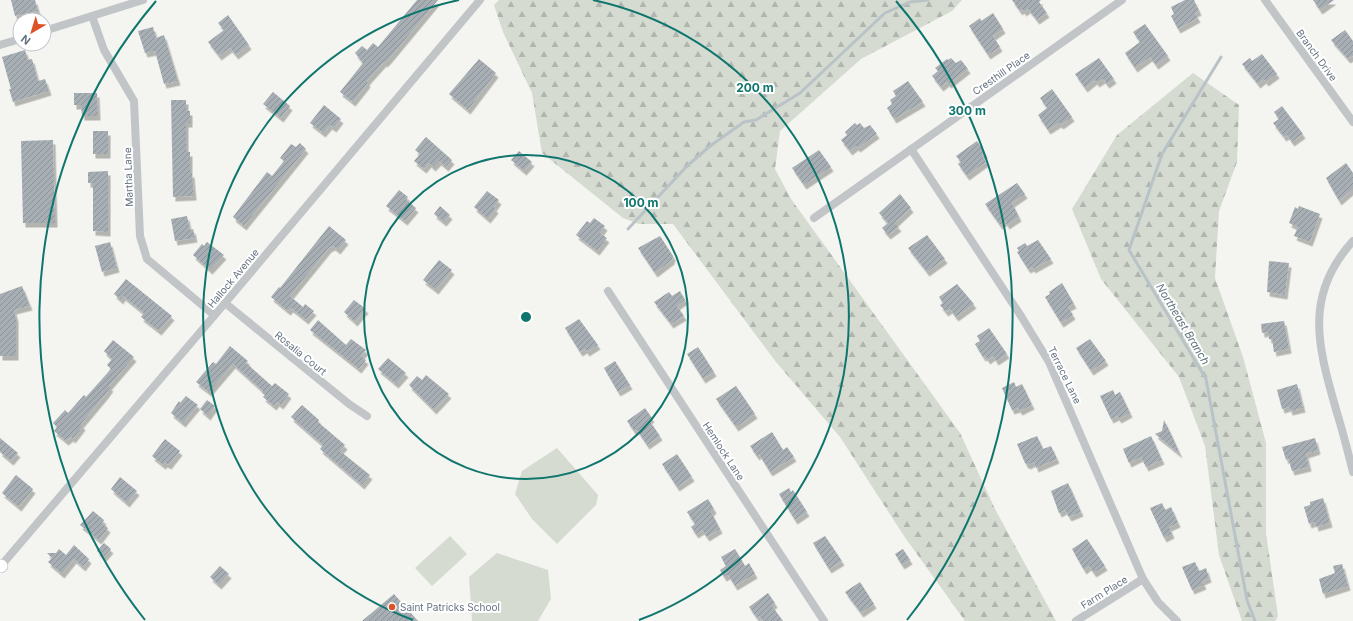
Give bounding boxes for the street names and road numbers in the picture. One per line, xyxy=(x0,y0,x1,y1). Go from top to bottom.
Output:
street label: Branch Drive xyxy=(1294,27,1340,83)
street label: Cresthill Place xyxy=(970,49,1032,97)
street label: Martha Lane xyxy=(121,147,135,207)
street label: Hallock Avenue xyxy=(205,246,261,310)
street label: Rosalia Court xyxy=(273,329,330,378)
street label: Terrace Lane xyxy=(1046,344,1084,406)
street label: Hemlock Lane xyxy=(701,419,747,483)
street label: Farm Place xyxy=(1078,573,1130,611)

